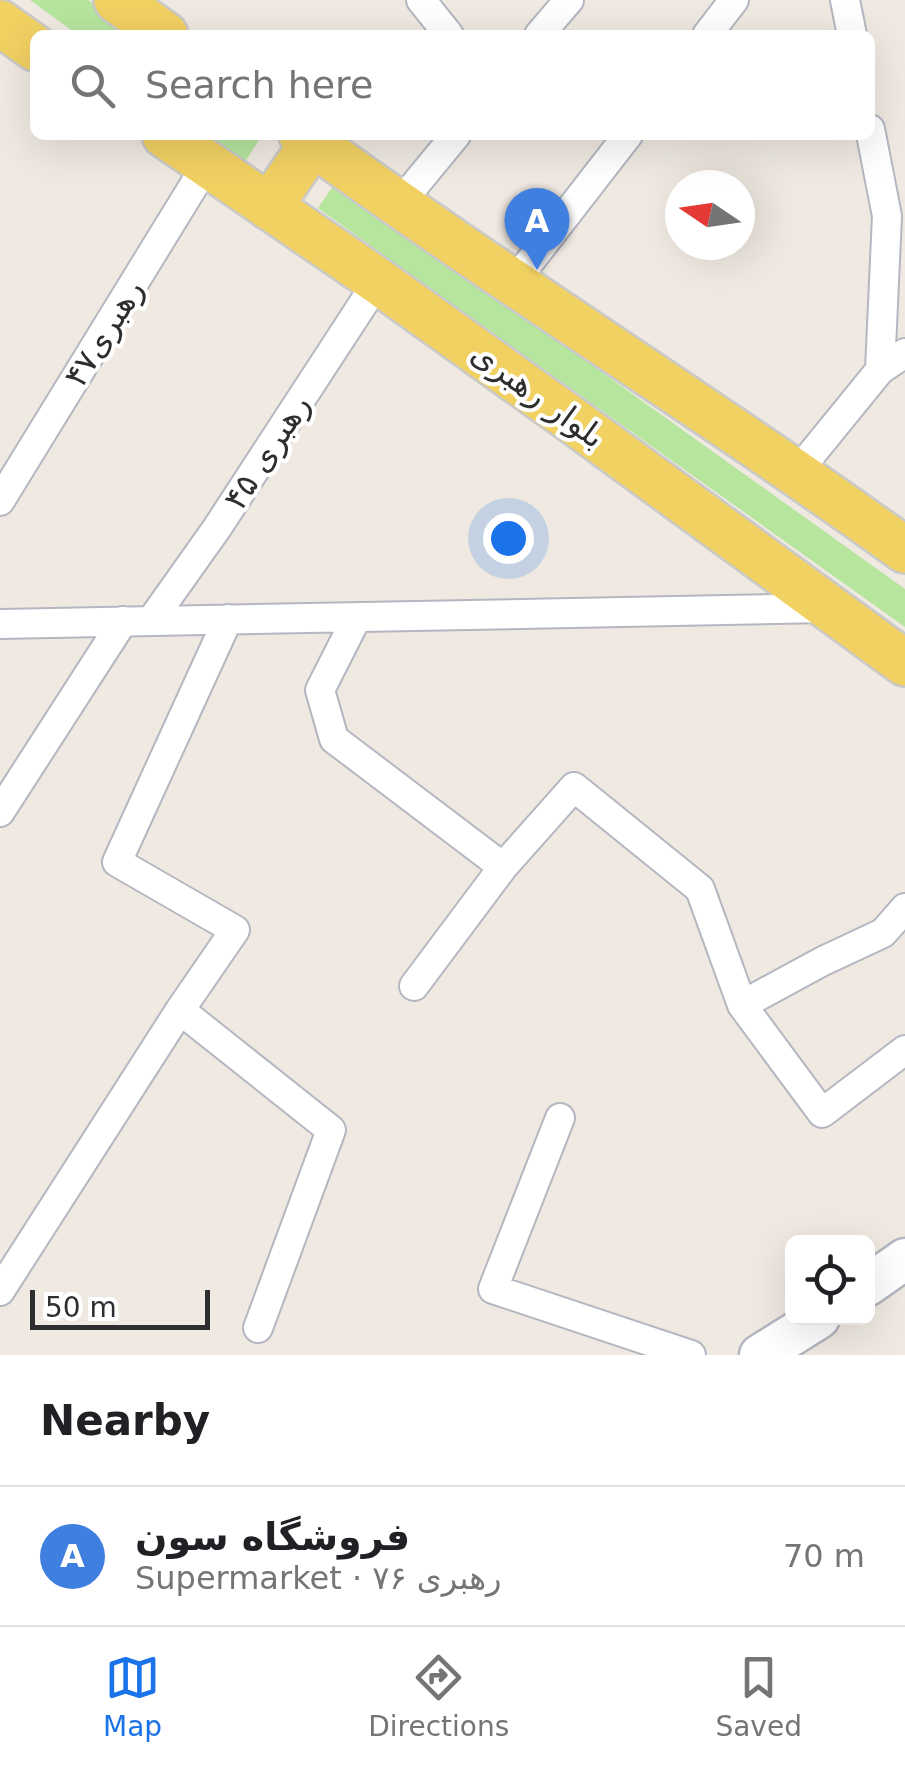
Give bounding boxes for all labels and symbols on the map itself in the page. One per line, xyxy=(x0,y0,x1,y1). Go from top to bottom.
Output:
north arrow xyxy=(665,170,755,260)
pin: A xyxy=(504,188,570,270)
street label: ۴۷رهبری xyxy=(56,272,152,394)
street label: بلوار رهبری xyxy=(464,334,612,456)
street label: رهبری ۴۵ xyxy=(216,387,318,517)
your location xyxy=(483,513,534,564)
scale bar xyxy=(30,1285,210,1330)

